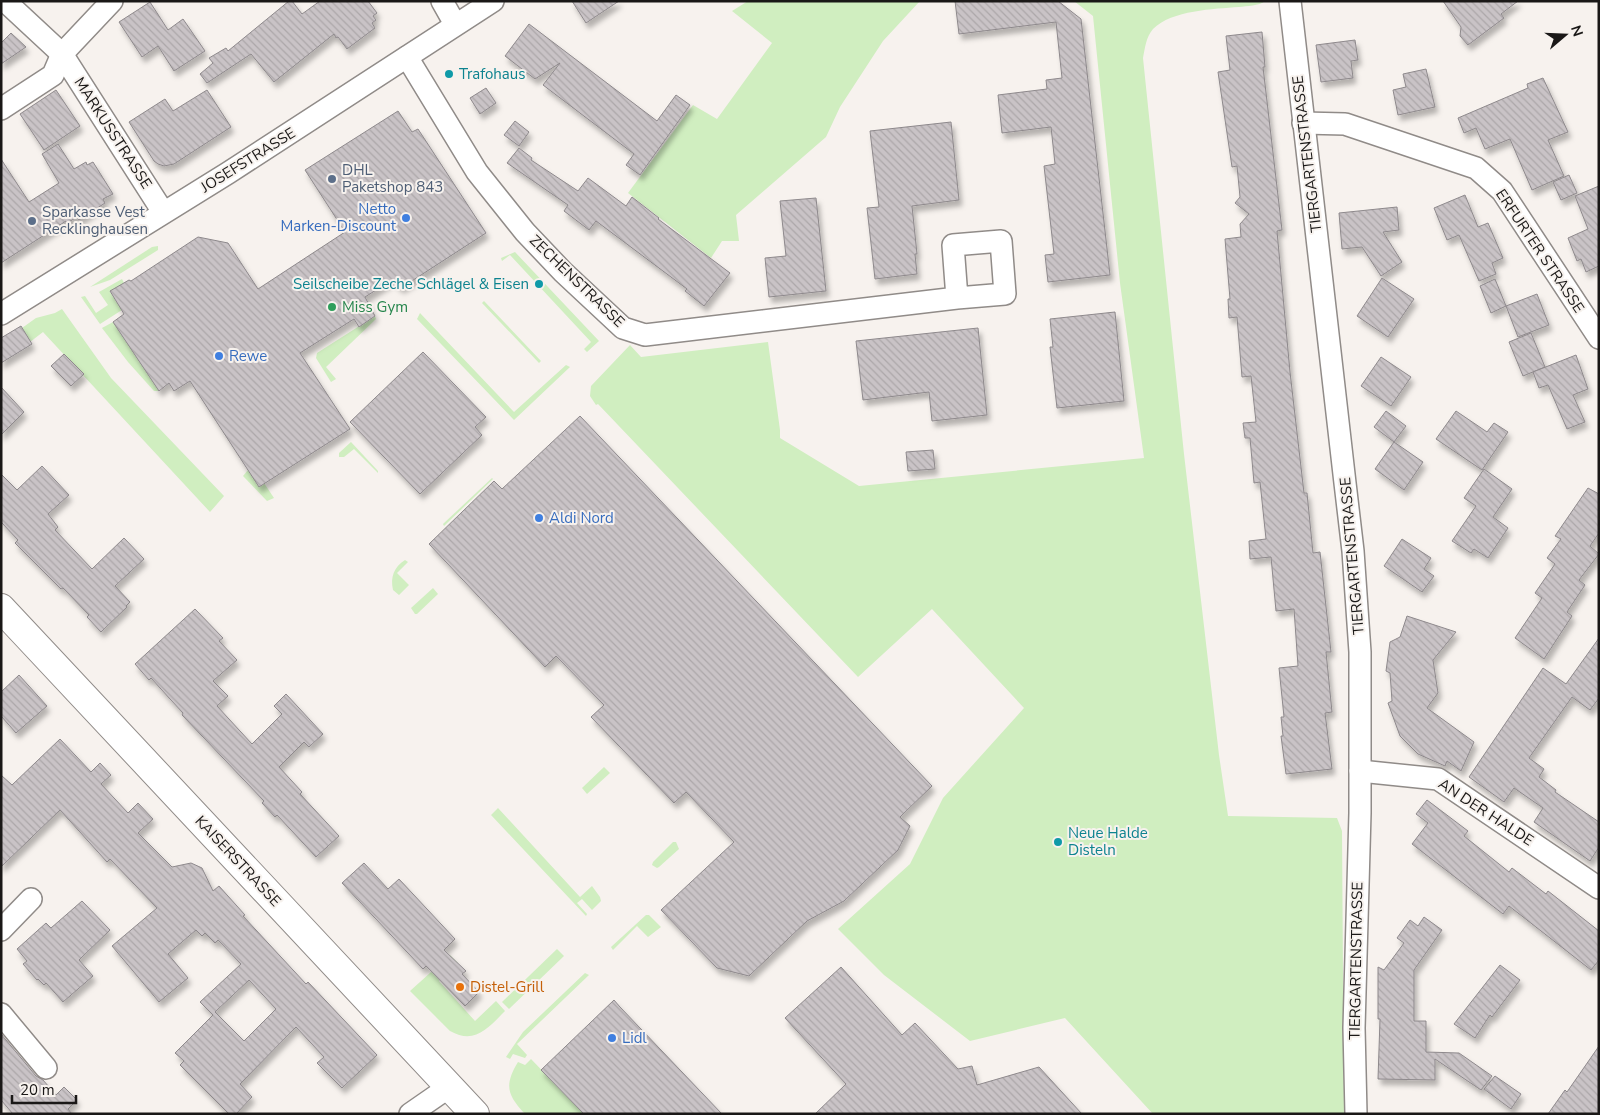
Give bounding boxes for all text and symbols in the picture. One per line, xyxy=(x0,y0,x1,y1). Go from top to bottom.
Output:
north arrow xyxy=(1540,10,1590,60)
text: N xyxy=(1566,23,1588,39)
place label: Trafohaus xyxy=(459,64,525,84)
marker: Trafohaus xyxy=(443,68,455,80)
street label: MARKUSSTRASSE xyxy=(69,73,157,193)
street label: TIERGARTENSTRASSE xyxy=(1287,74,1327,234)
street label: JOSEFSTRASSE xyxy=(196,123,299,198)
place label: DHL Paketshop 843 xyxy=(342,160,443,197)
marker: DHL Paketshop 843 xyxy=(326,173,338,185)
street label: ERFURTER STRASSE xyxy=(1491,185,1589,317)
place label: Netto Marken-Discount xyxy=(281,199,397,236)
place label: Sparkasse Vest Recklinghausen xyxy=(42,202,148,239)
marker: Netto Marken-Discount xyxy=(400,212,412,224)
marker: Sparkasse Vest Recklinghausen xyxy=(26,215,38,227)
street label: ZECHENSTRASSE xyxy=(525,230,629,332)
place label: Seilscheibe Zeche Schlägel & Eisen xyxy=(293,274,529,294)
marker: Seilscheibe Zeche Schlägel & Eisen xyxy=(533,278,545,290)
place label: Miss Gym xyxy=(342,297,408,317)
marker: Miss Gym xyxy=(326,301,338,313)
place label: Rewe xyxy=(229,346,267,366)
marker: Rewe xyxy=(213,350,225,362)
street label: TIERGARTENSTRASSE xyxy=(1335,476,1369,636)
place label: Aldi Nord xyxy=(549,508,614,528)
marker: Aldi Nord xyxy=(533,512,545,524)
street label: AN DER HALDE xyxy=(1434,774,1538,850)
street label: KAISERSTRASSE xyxy=(191,811,285,911)
place label: Neue Halde Disteln xyxy=(1068,823,1148,860)
marker: Neue Halde Disteln xyxy=(1052,836,1064,848)
street label: TIERGARTENSTRASSE xyxy=(1345,882,1367,1040)
place label: Distel-Grill xyxy=(470,977,545,997)
marker: Distel-Grill xyxy=(454,981,466,993)
place label: Lidl xyxy=(622,1028,647,1048)
marker: Lidl xyxy=(606,1032,618,1044)
scale bar xyxy=(12,1072,76,1104)
text: 20 m xyxy=(20,1080,55,1100)

